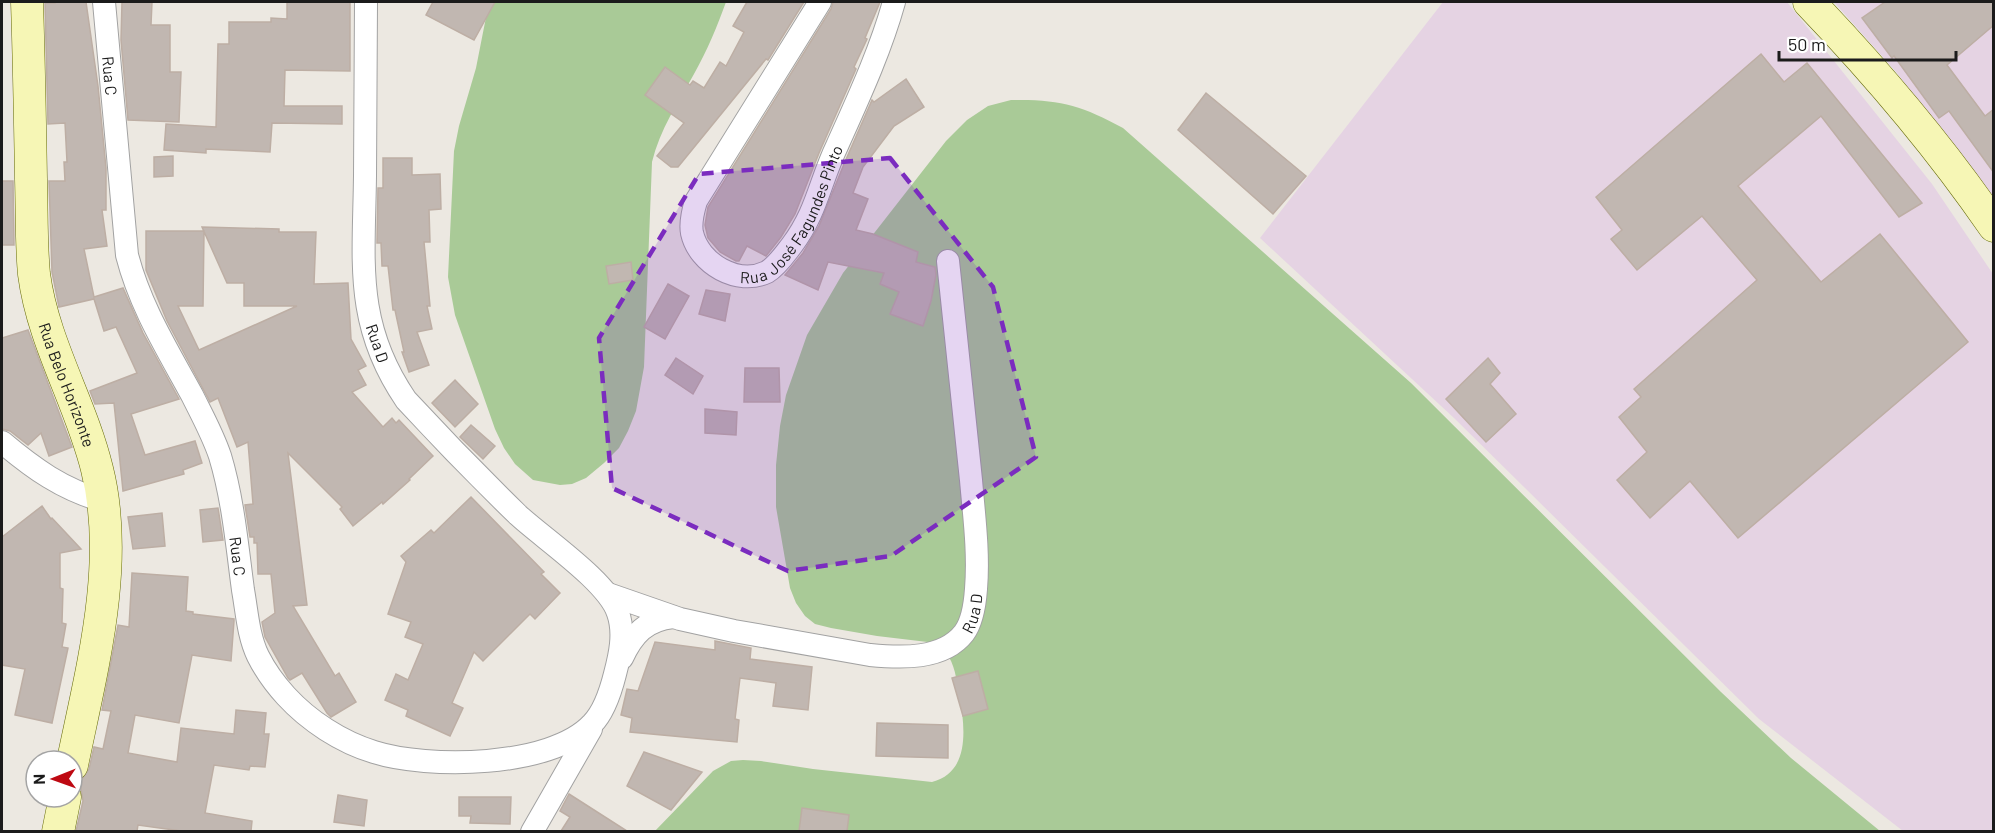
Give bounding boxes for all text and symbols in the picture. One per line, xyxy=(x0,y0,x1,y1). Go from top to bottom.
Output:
scale bar xyxy=(1779,24,1956,62)
text: 50 m xyxy=(1788,33,1826,55)
street label: Rua C xyxy=(99,55,122,96)
street label: Rua José Fagundes Pinto xyxy=(740,142,846,286)
street label: Rua Belo Horizonte xyxy=(36,320,100,449)
street label: Rua D xyxy=(363,321,393,365)
street label: Rua C xyxy=(227,535,251,577)
street label: Rua D xyxy=(957,593,985,636)
north arrow xyxy=(24,749,84,809)
text: N xyxy=(29,774,48,785)

